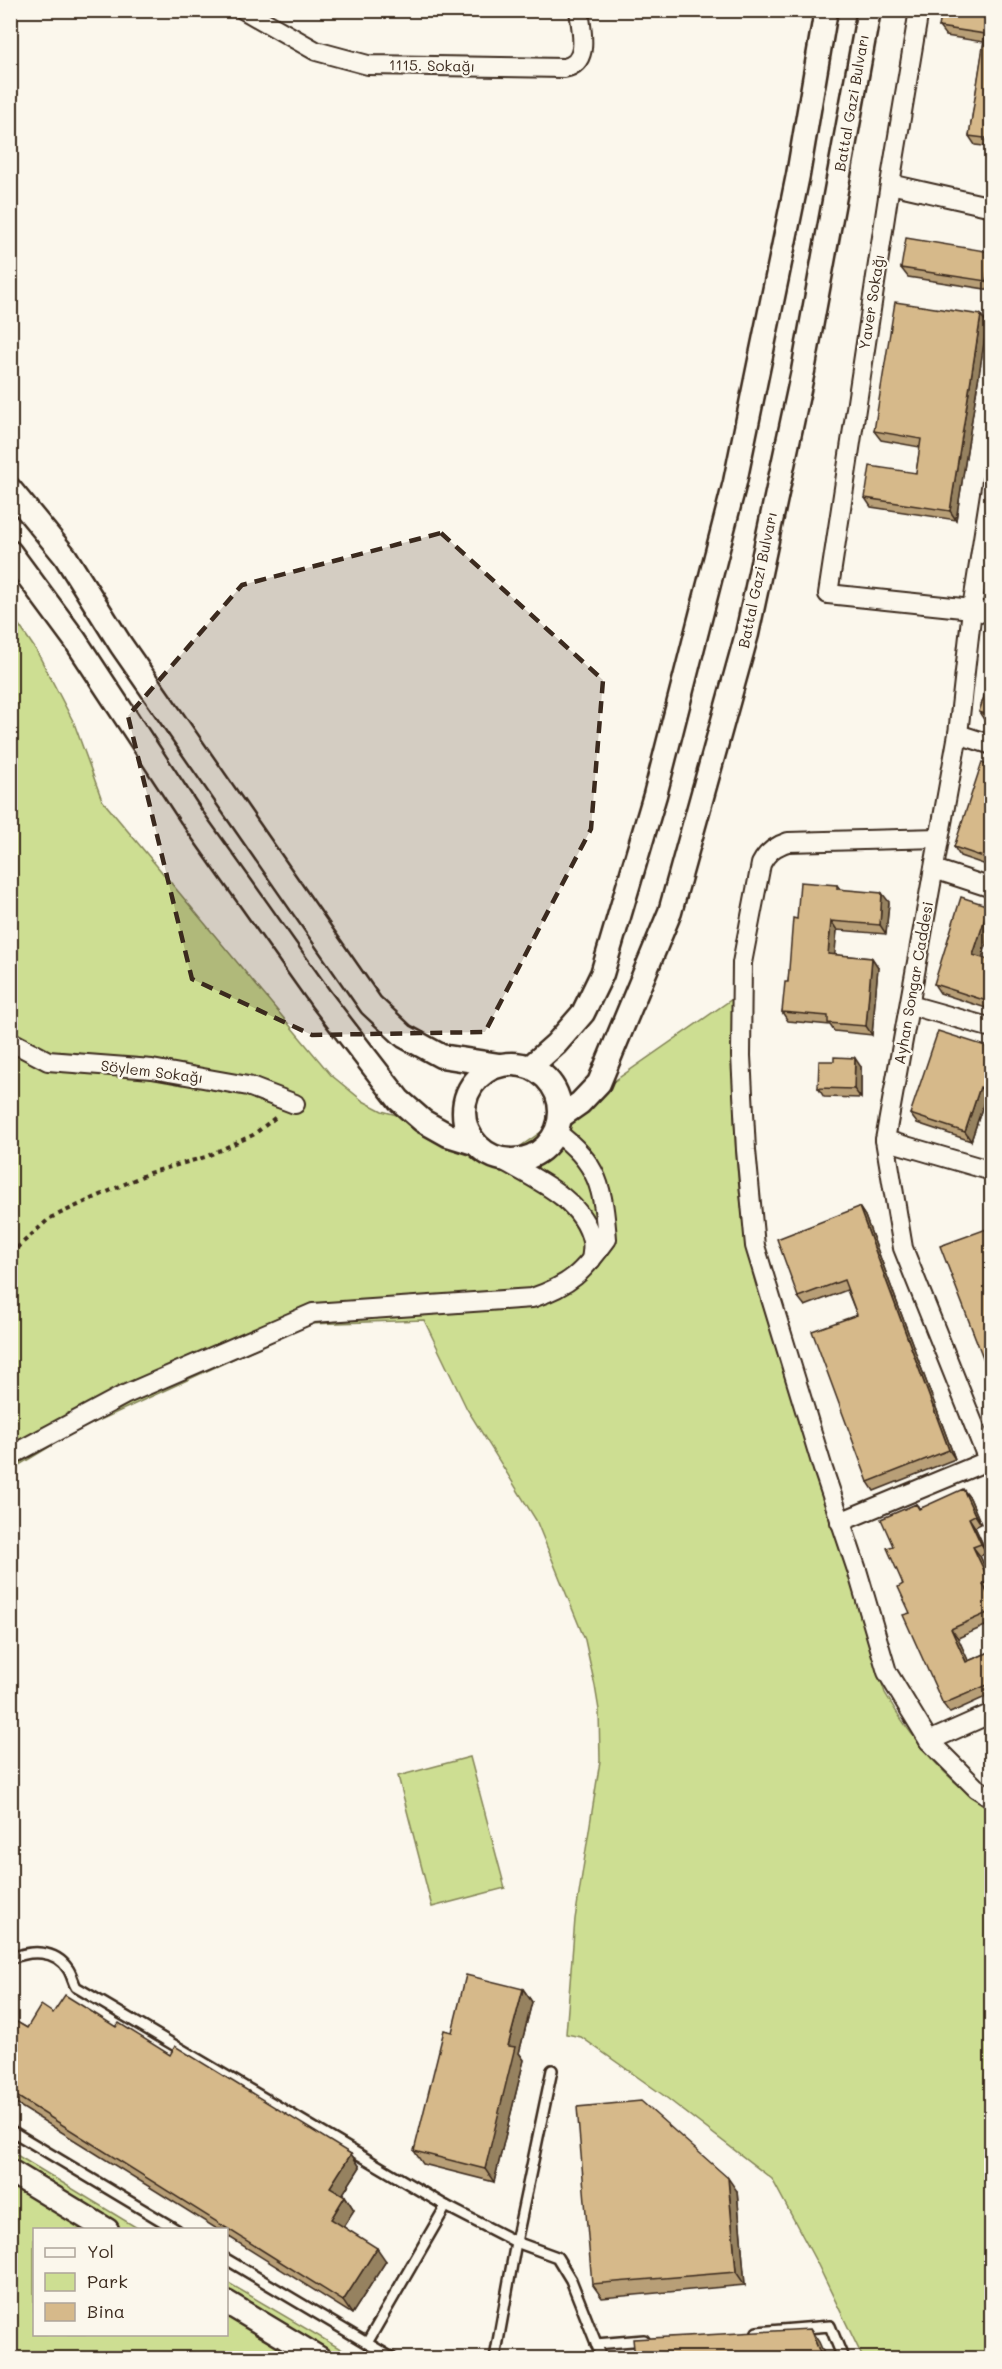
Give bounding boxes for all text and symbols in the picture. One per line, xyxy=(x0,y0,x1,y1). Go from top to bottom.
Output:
street label: Battal Gazi Bulvarı xyxy=(829,33,873,173)
street label: 1115. Sokağı xyxy=(389,54,475,76)
street label: Yaver Sokağı xyxy=(854,252,888,351)
street label: Battal Gazi Bulvarı xyxy=(733,510,781,650)
street label: Ayhan Songar Caddesi xyxy=(889,900,937,1066)
street label: Söylem Sokağı xyxy=(100,1055,204,1087)
legend xyxy=(33,2228,228,2336)
text: Yol xyxy=(87,2239,114,2263)
text: Park xyxy=(87,2269,128,2293)
text: Bina xyxy=(87,2299,125,2323)

